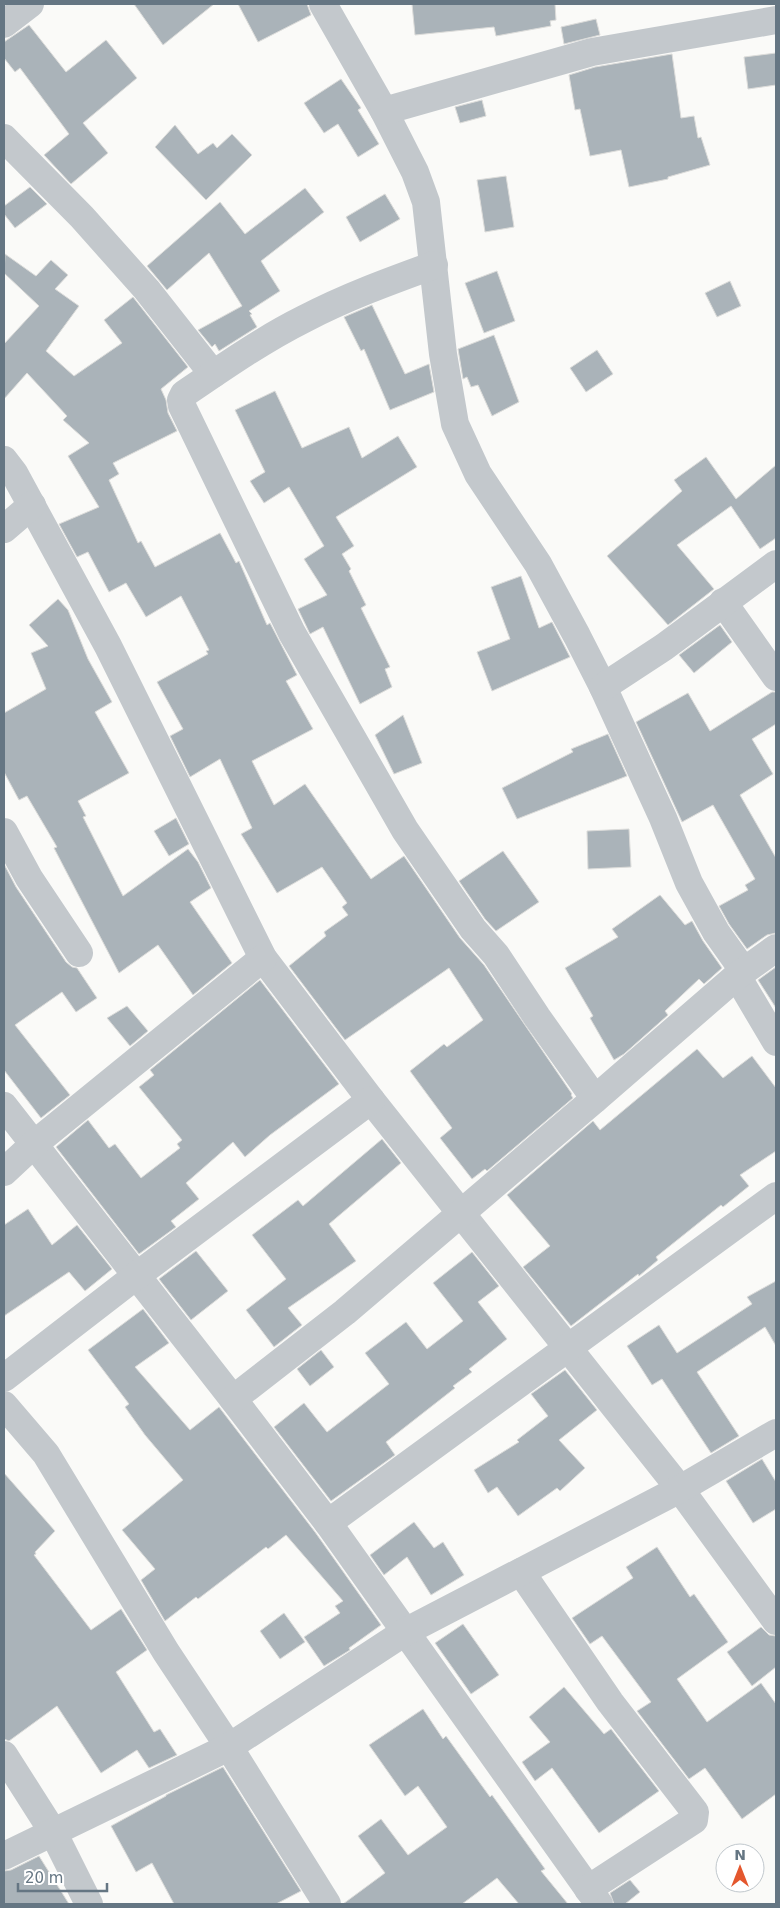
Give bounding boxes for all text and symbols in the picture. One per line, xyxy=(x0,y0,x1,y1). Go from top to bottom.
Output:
north arrow xyxy=(715,1843,765,1893)
text: N xyxy=(734,1847,746,1863)
scale bar xyxy=(18,1860,106,1892)
text: 20 m xyxy=(25,1869,63,1887)

